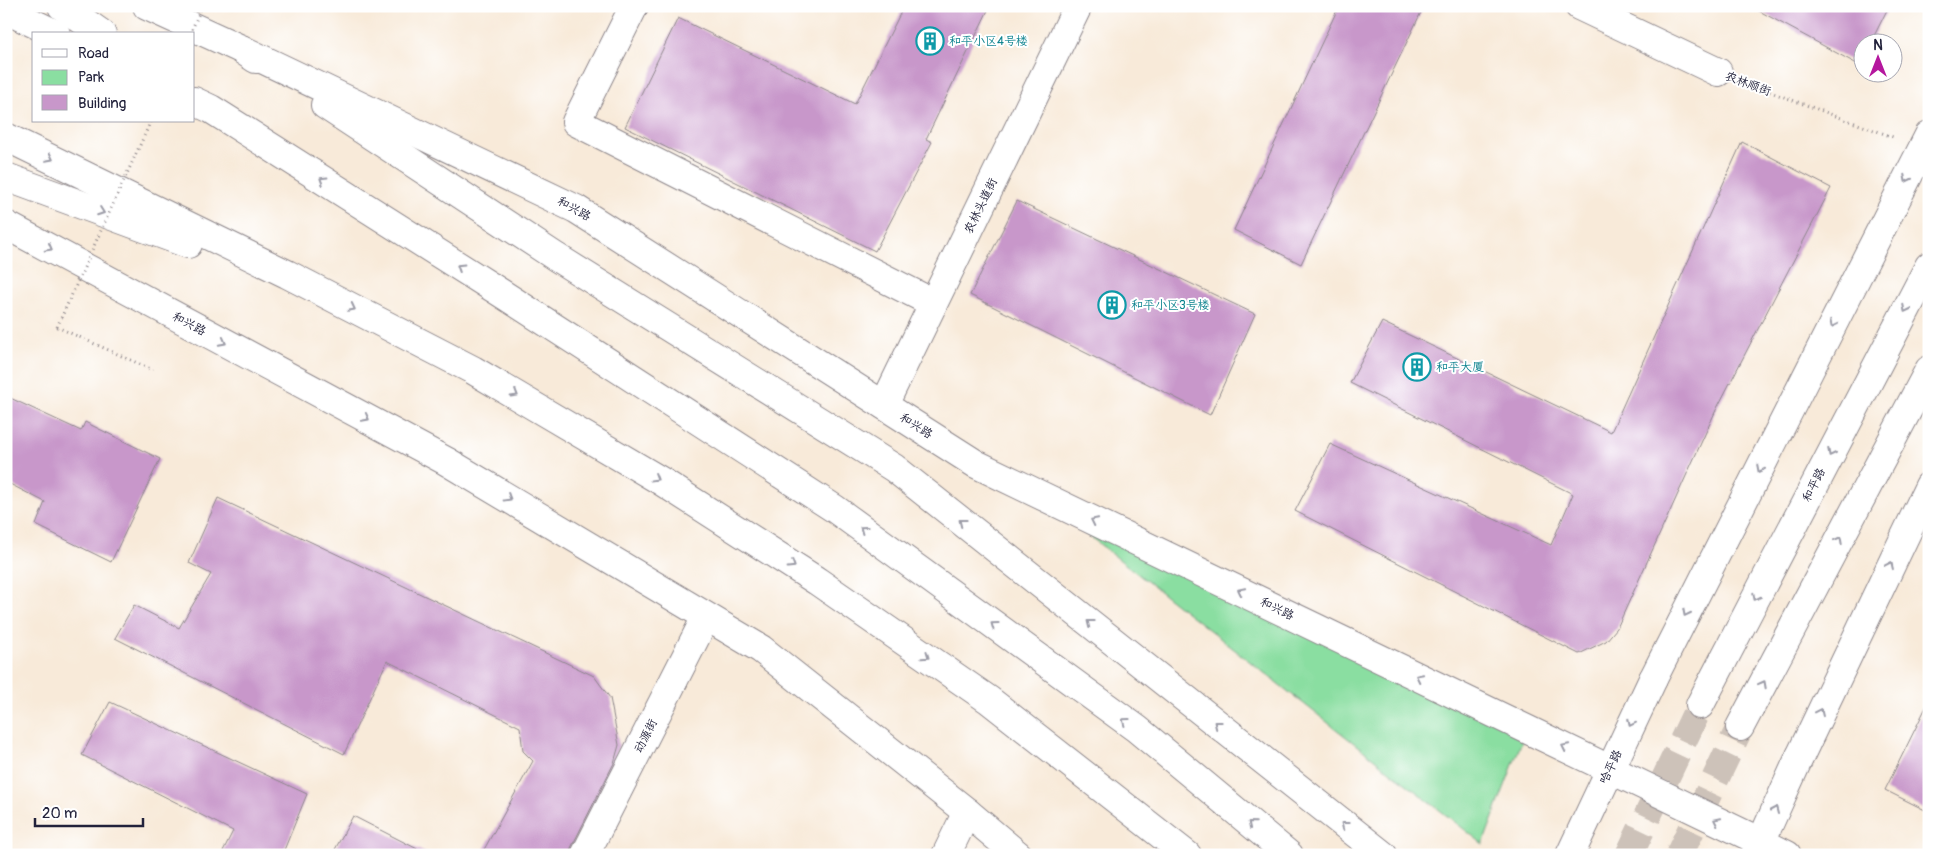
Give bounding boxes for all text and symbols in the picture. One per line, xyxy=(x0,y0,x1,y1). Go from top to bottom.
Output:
building icon: 和平小区4号楼 xyxy=(915,26,945,56)
legend xyxy=(32,32,195,122)
north arrow xyxy=(1852,32,1902,82)
place label: 和平小区4号楼 xyxy=(949,34,1028,49)
text: N xyxy=(1873,37,1883,54)
text: Road xyxy=(78,44,109,63)
text: Park xyxy=(78,68,105,87)
street label: 农林顺街 xyxy=(1723,69,1773,99)
text: Building xyxy=(78,94,126,113)
one-way arrow xyxy=(45,152,54,162)
one-way arrow xyxy=(1903,174,1913,183)
street label: 农林头道街 xyxy=(961,176,1001,236)
one-way arrow xyxy=(319,177,328,186)
street label: 和兴路 xyxy=(555,194,593,224)
one-way arrow xyxy=(97,206,105,216)
one-way arrow xyxy=(44,242,53,252)
one-way arrow xyxy=(456,263,465,273)
building icon: 和平小区3号楼 xyxy=(1097,290,1127,320)
place label: 和平小区3号楼 xyxy=(1131,298,1210,313)
one-way arrow xyxy=(347,302,356,312)
one-way arrow xyxy=(1902,304,1912,313)
street label: 和兴路 xyxy=(170,309,208,339)
one-way arrow xyxy=(1829,319,1839,328)
one-way arrow xyxy=(218,336,227,346)
building icon: 和平大厦 xyxy=(1402,352,1432,382)
place label: 和平大厦 xyxy=(1436,360,1484,375)
one-way arrow xyxy=(510,388,519,398)
street label: 和兴路 xyxy=(897,410,935,442)
one-way arrow xyxy=(361,412,370,422)
one-way arrow xyxy=(1827,448,1837,457)
one-way arrow xyxy=(1756,463,1766,472)
street label: 和平路 xyxy=(1799,466,1829,504)
one-way arrow xyxy=(649,471,658,481)
one-way arrow xyxy=(502,492,511,502)
one-way arrow xyxy=(1091,517,1100,527)
one-way arrow xyxy=(959,520,968,528)
one-way arrow xyxy=(859,526,869,535)
one-way arrow xyxy=(1833,536,1843,545)
one-way arrow xyxy=(787,558,796,568)
one-way arrow xyxy=(1884,562,1894,571)
one-way arrow xyxy=(1237,587,1246,598)
one-way arrow xyxy=(1752,592,1762,601)
street label: 和兴路 xyxy=(1258,594,1296,624)
one-way arrow xyxy=(1682,608,1692,617)
one-way arrow xyxy=(1086,620,1095,629)
one-way arrow xyxy=(990,622,1000,631)
one-way arrow xyxy=(920,650,930,659)
one-way arrow xyxy=(1415,673,1424,683)
one-way arrow xyxy=(1757,680,1767,689)
one-way arrow xyxy=(1814,708,1825,717)
street label: 动源街 xyxy=(631,717,661,755)
one-way arrow xyxy=(1121,718,1131,727)
one-way arrow xyxy=(1627,718,1638,727)
one-way arrow xyxy=(1214,721,1223,729)
one-way arrow xyxy=(1562,743,1571,753)
street label: 哈平路 xyxy=(1597,748,1625,786)
scale bar xyxy=(35,796,142,828)
text: 20 m xyxy=(42,804,77,823)
one-way arrow xyxy=(1769,806,1780,815)
one-way arrow xyxy=(1714,817,1723,827)
one-way arrow xyxy=(1248,821,1257,829)
one-way arrow xyxy=(1341,821,1350,830)

